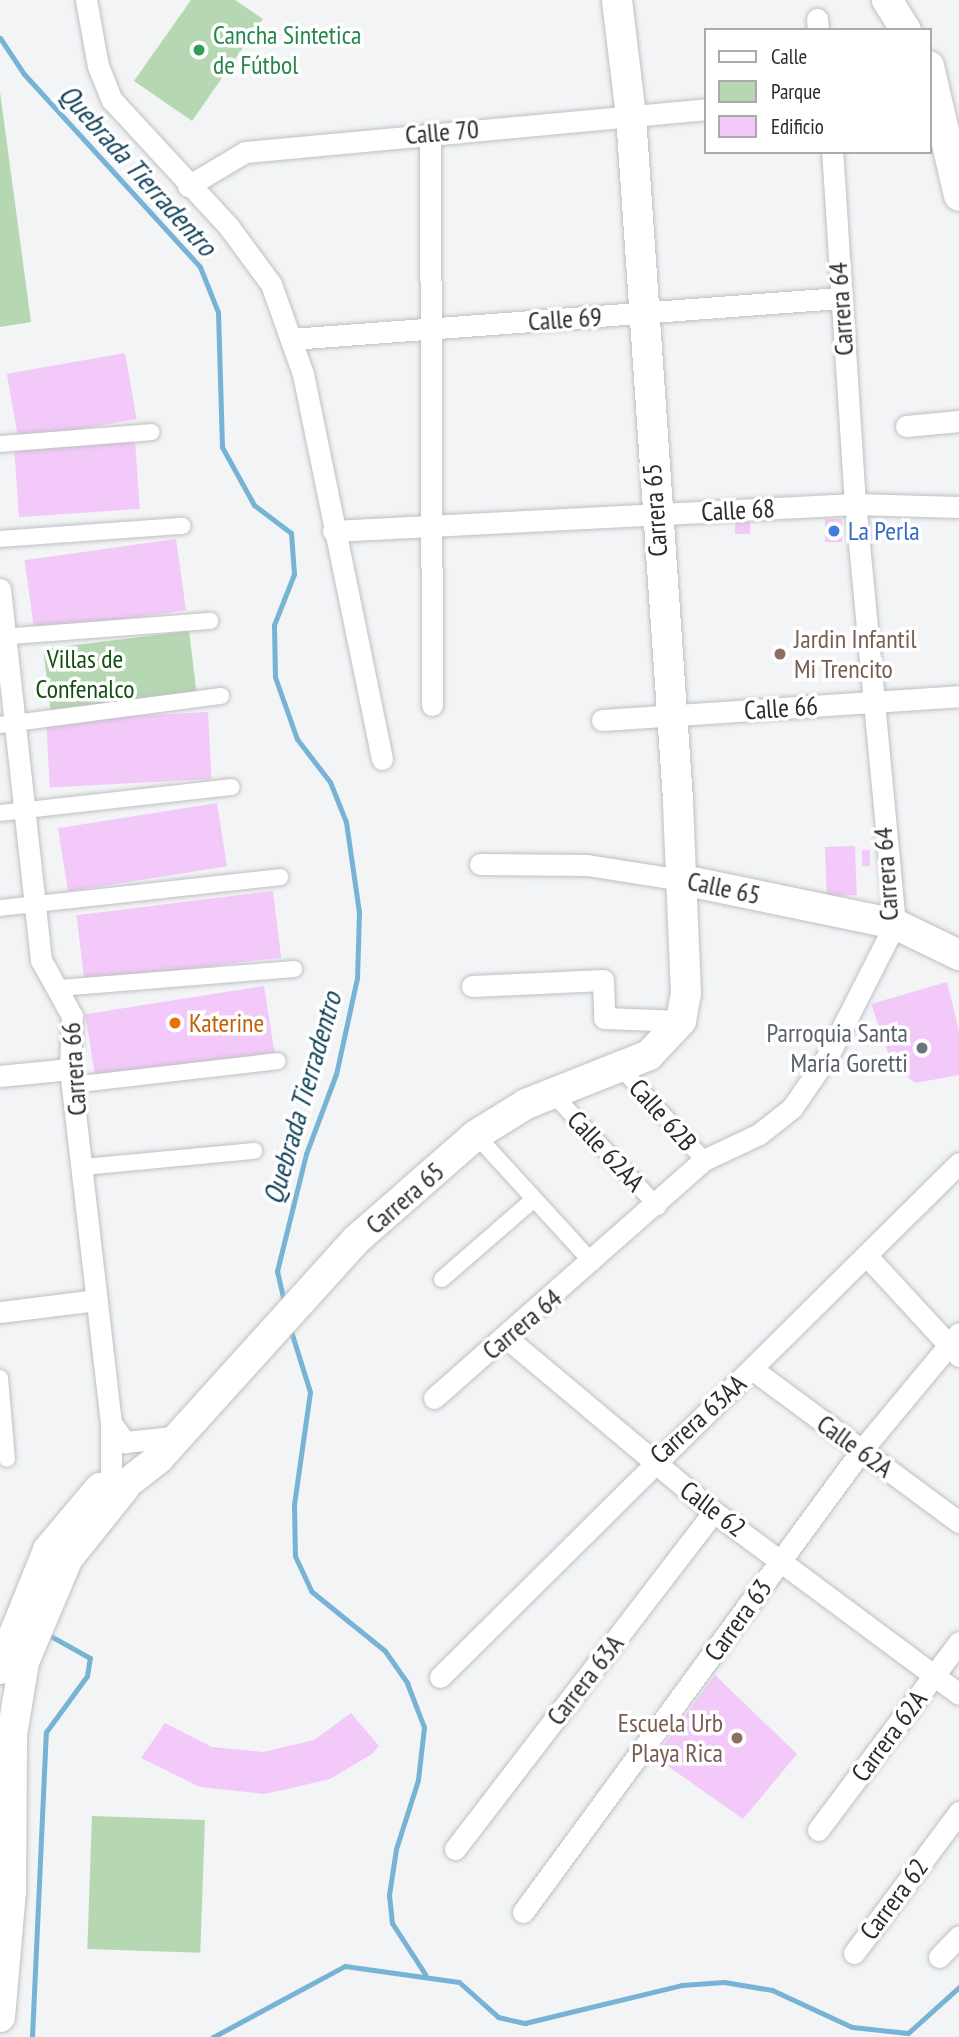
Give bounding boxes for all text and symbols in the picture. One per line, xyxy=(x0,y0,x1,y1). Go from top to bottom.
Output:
place label: Cancha Sintetica de Fútbol xyxy=(213,19,361,80)
legend xyxy=(704,28,931,154)
marker: Cancha Sintetica de Fútbol xyxy=(191,42,207,58)
text: Calle xyxy=(771,43,807,70)
water label: Quebrada Tierradentro xyxy=(52,77,224,263)
text: Parque xyxy=(771,78,821,105)
street label: Calle 70 xyxy=(404,113,480,151)
text: Edificio xyxy=(771,113,824,140)
street label: Carrera 64 xyxy=(822,261,860,357)
street label: Calle 69 xyxy=(527,301,603,337)
street label: Carrera 65 xyxy=(636,462,674,558)
street label: Calle 68 xyxy=(700,492,776,528)
place label: La Perla xyxy=(848,515,920,547)
marker: La Perla xyxy=(826,523,842,539)
place label: Jardin Infantil Mi Trencito xyxy=(794,623,916,684)
park label: Villas de Confenalco xyxy=(36,643,134,704)
marker: Jardin Infantil Mi Trencito xyxy=(772,646,788,662)
street label: Calle 66 xyxy=(743,690,819,726)
street label: Carrera 64 xyxy=(867,826,905,922)
street label: Calle 65 xyxy=(685,865,763,911)
water label: Quebrada Tierradentro xyxy=(256,988,348,1208)
place label: Katerine xyxy=(189,1007,264,1039)
marker: Katerine xyxy=(167,1015,183,1031)
place label: Parroquia Santa María Goretti xyxy=(767,1017,908,1078)
street label: Carrera 66 xyxy=(55,1021,93,1117)
marker: Parroquia Santa María Goretti xyxy=(914,1040,930,1056)
street label: Calle 62B xyxy=(623,1073,703,1157)
street label: Calle 62AA xyxy=(561,1104,651,1198)
street label: Carrera 65 xyxy=(360,1156,450,1240)
street label: Carrera 64 xyxy=(476,1282,568,1366)
street label: Carrera 63AA xyxy=(644,1368,752,1470)
street label: Calle 62A xyxy=(811,1408,899,1484)
street label: Calle 62 xyxy=(674,1474,752,1544)
street label: Carrera 63 xyxy=(698,1573,778,1667)
street label: Carrera 63A xyxy=(540,1629,630,1731)
street label: Carrera 62A xyxy=(845,1684,933,1788)
place label: Escuela Urb Playa Rica xyxy=(618,1707,723,1768)
marker: Escuela Urb Playa Rica xyxy=(729,1730,745,1746)
street label: Carrera 62 xyxy=(853,1852,935,1946)

